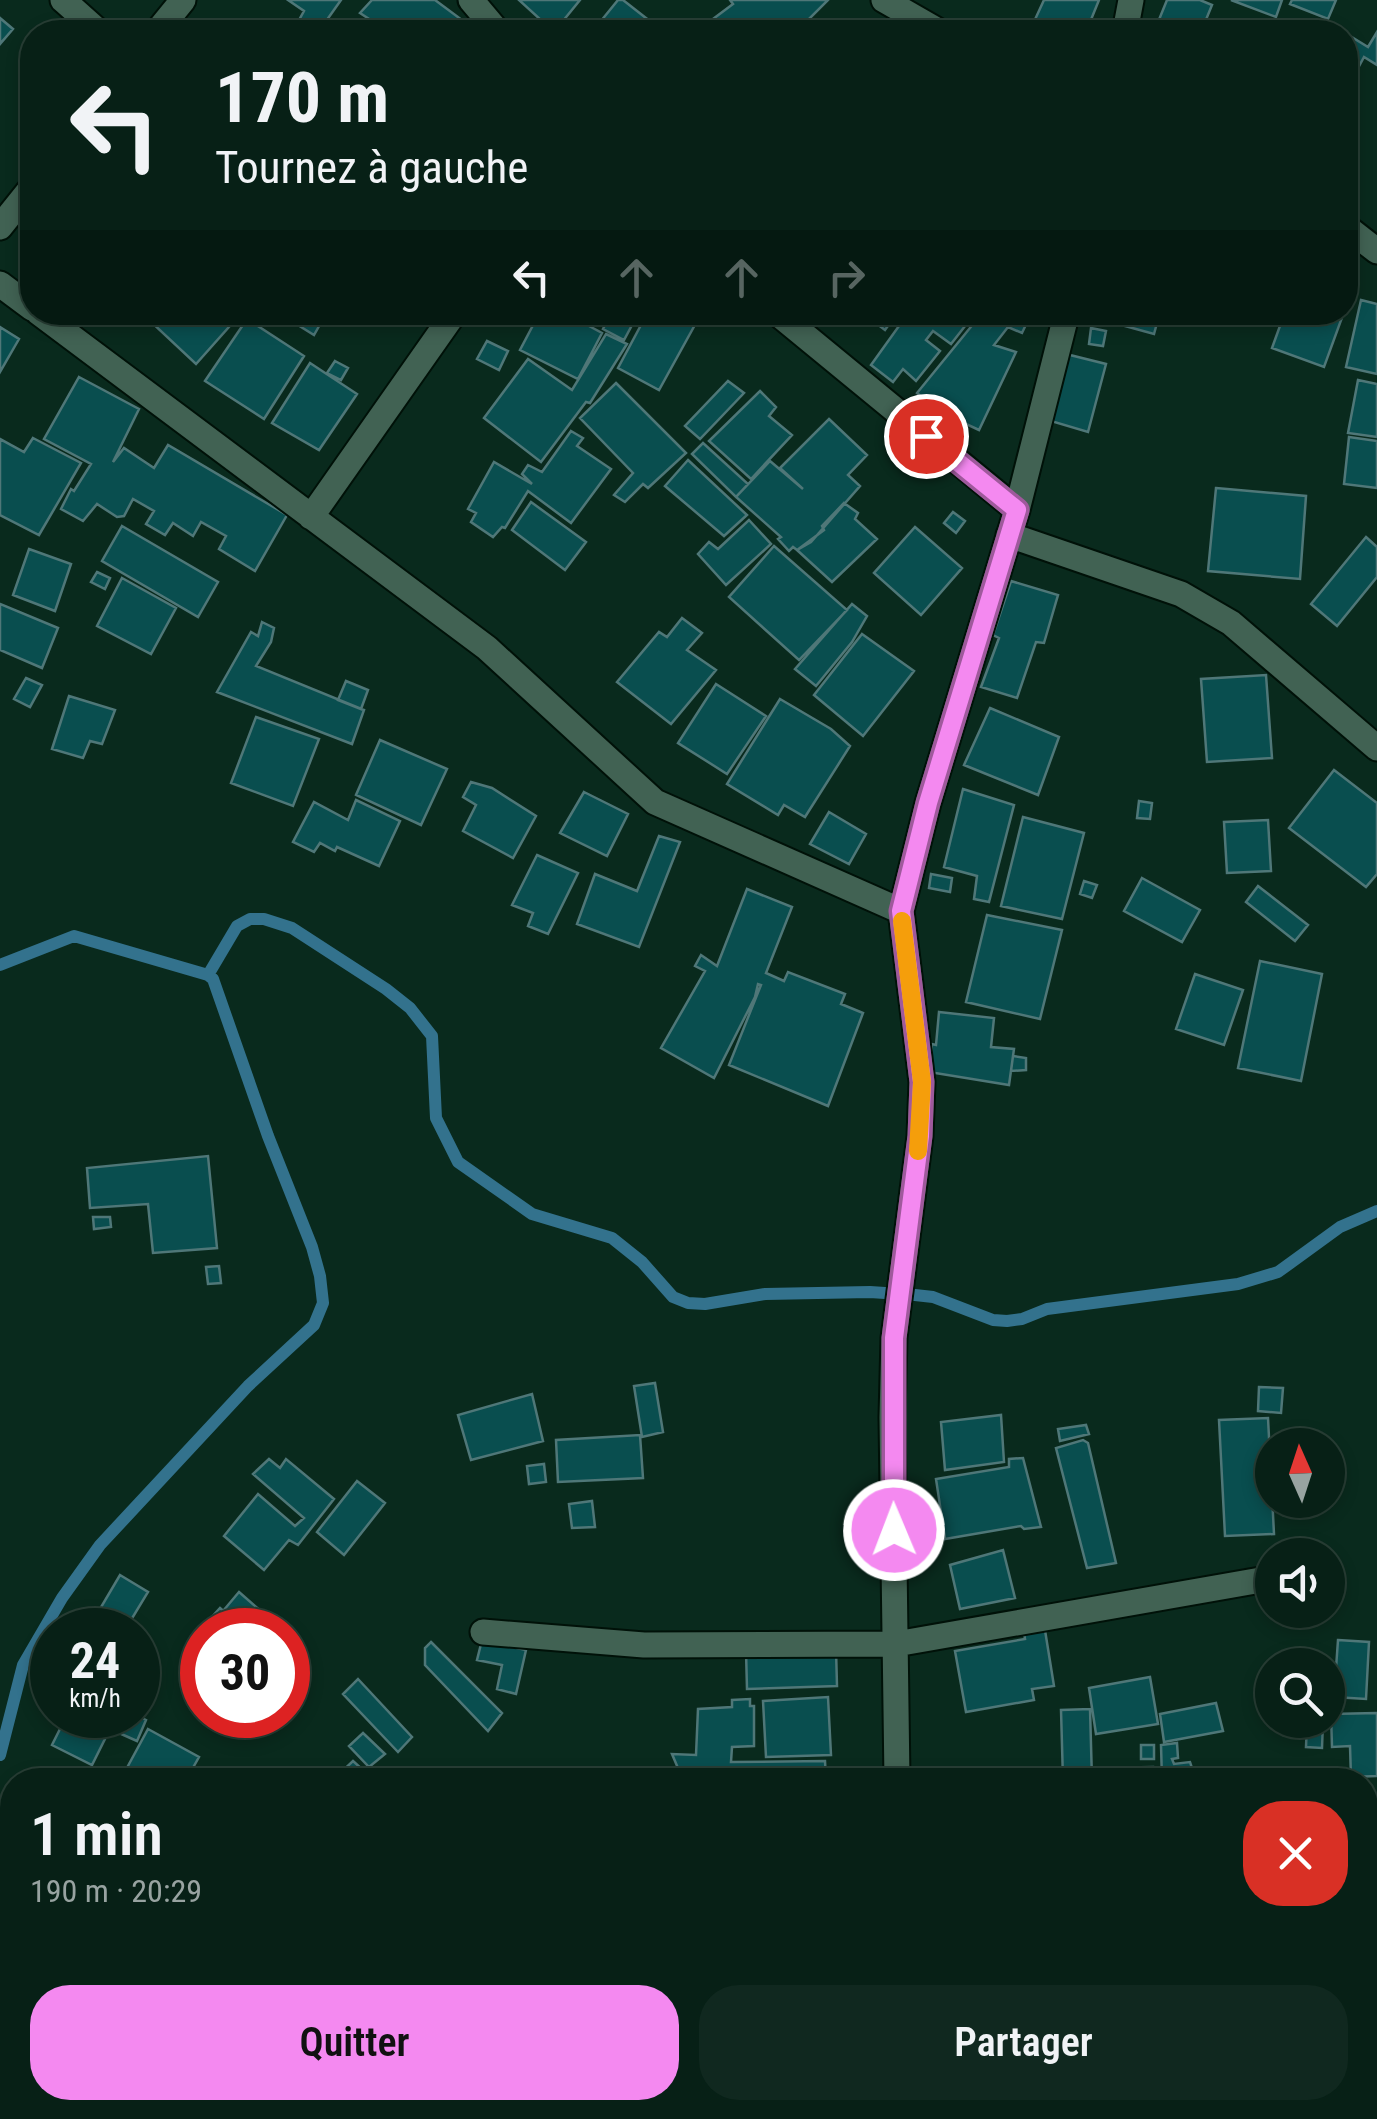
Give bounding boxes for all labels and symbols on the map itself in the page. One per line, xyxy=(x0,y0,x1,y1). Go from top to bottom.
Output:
pin xyxy=(884,394,969,479)
north arrow xyxy=(1255,1428,1345,1518)
position arrow xyxy=(842,1478,946,1582)
speed limit sign: 30 xyxy=(180,1608,310,1738)

